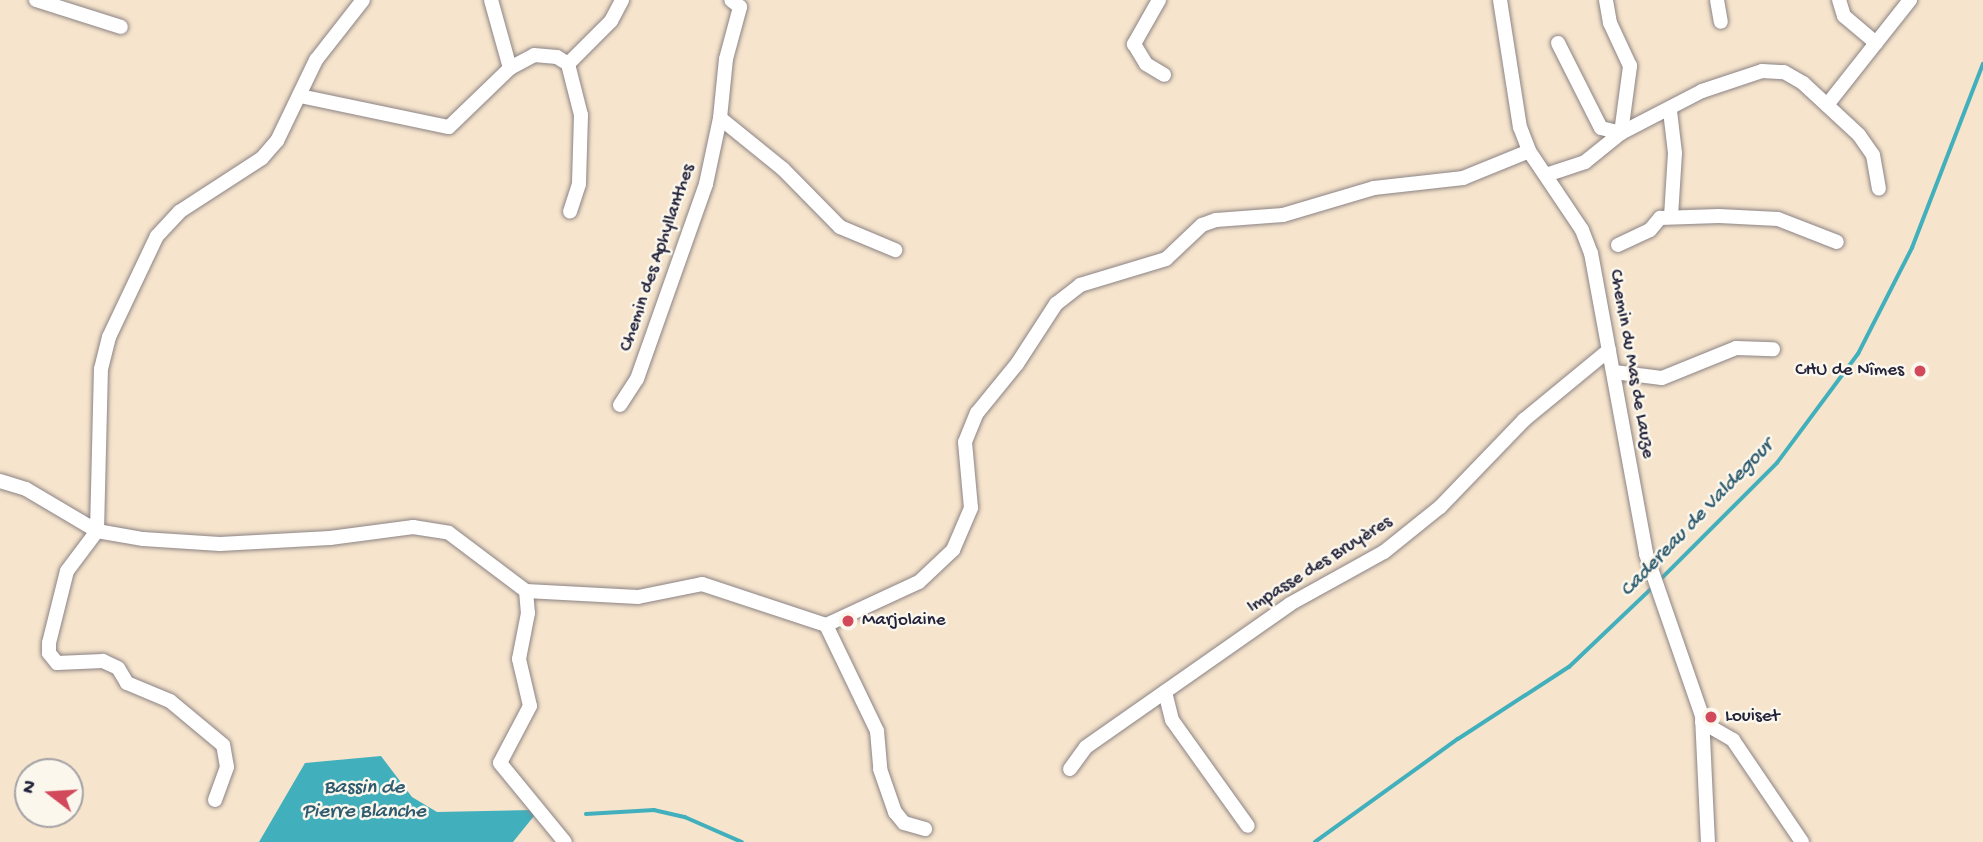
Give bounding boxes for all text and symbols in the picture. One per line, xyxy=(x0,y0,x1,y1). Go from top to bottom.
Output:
street label: Chemin des Aphyllanthes xyxy=(615,161,701,355)
street label: Chemin du Mas de Lauze xyxy=(1603,268,1659,460)
place label: CHU de Nîmes xyxy=(1795,360,1904,382)
marker: CHU de Nîmes xyxy=(1910,361,1930,381)
water label: Cadereau de Valdegour xyxy=(1616,435,1780,603)
street label: Impasse des Bruyères xyxy=(1243,511,1397,619)
place label: Marjolaine xyxy=(862,610,946,632)
marker: Marjolaine xyxy=(840,613,856,629)
place label: Louiset xyxy=(1725,706,1779,728)
marker: Louiset xyxy=(1703,709,1719,725)
north arrow xyxy=(14,758,84,828)
water label: Bassin de Pierre Blanche xyxy=(302,776,426,826)
text: N xyxy=(18,778,43,797)

